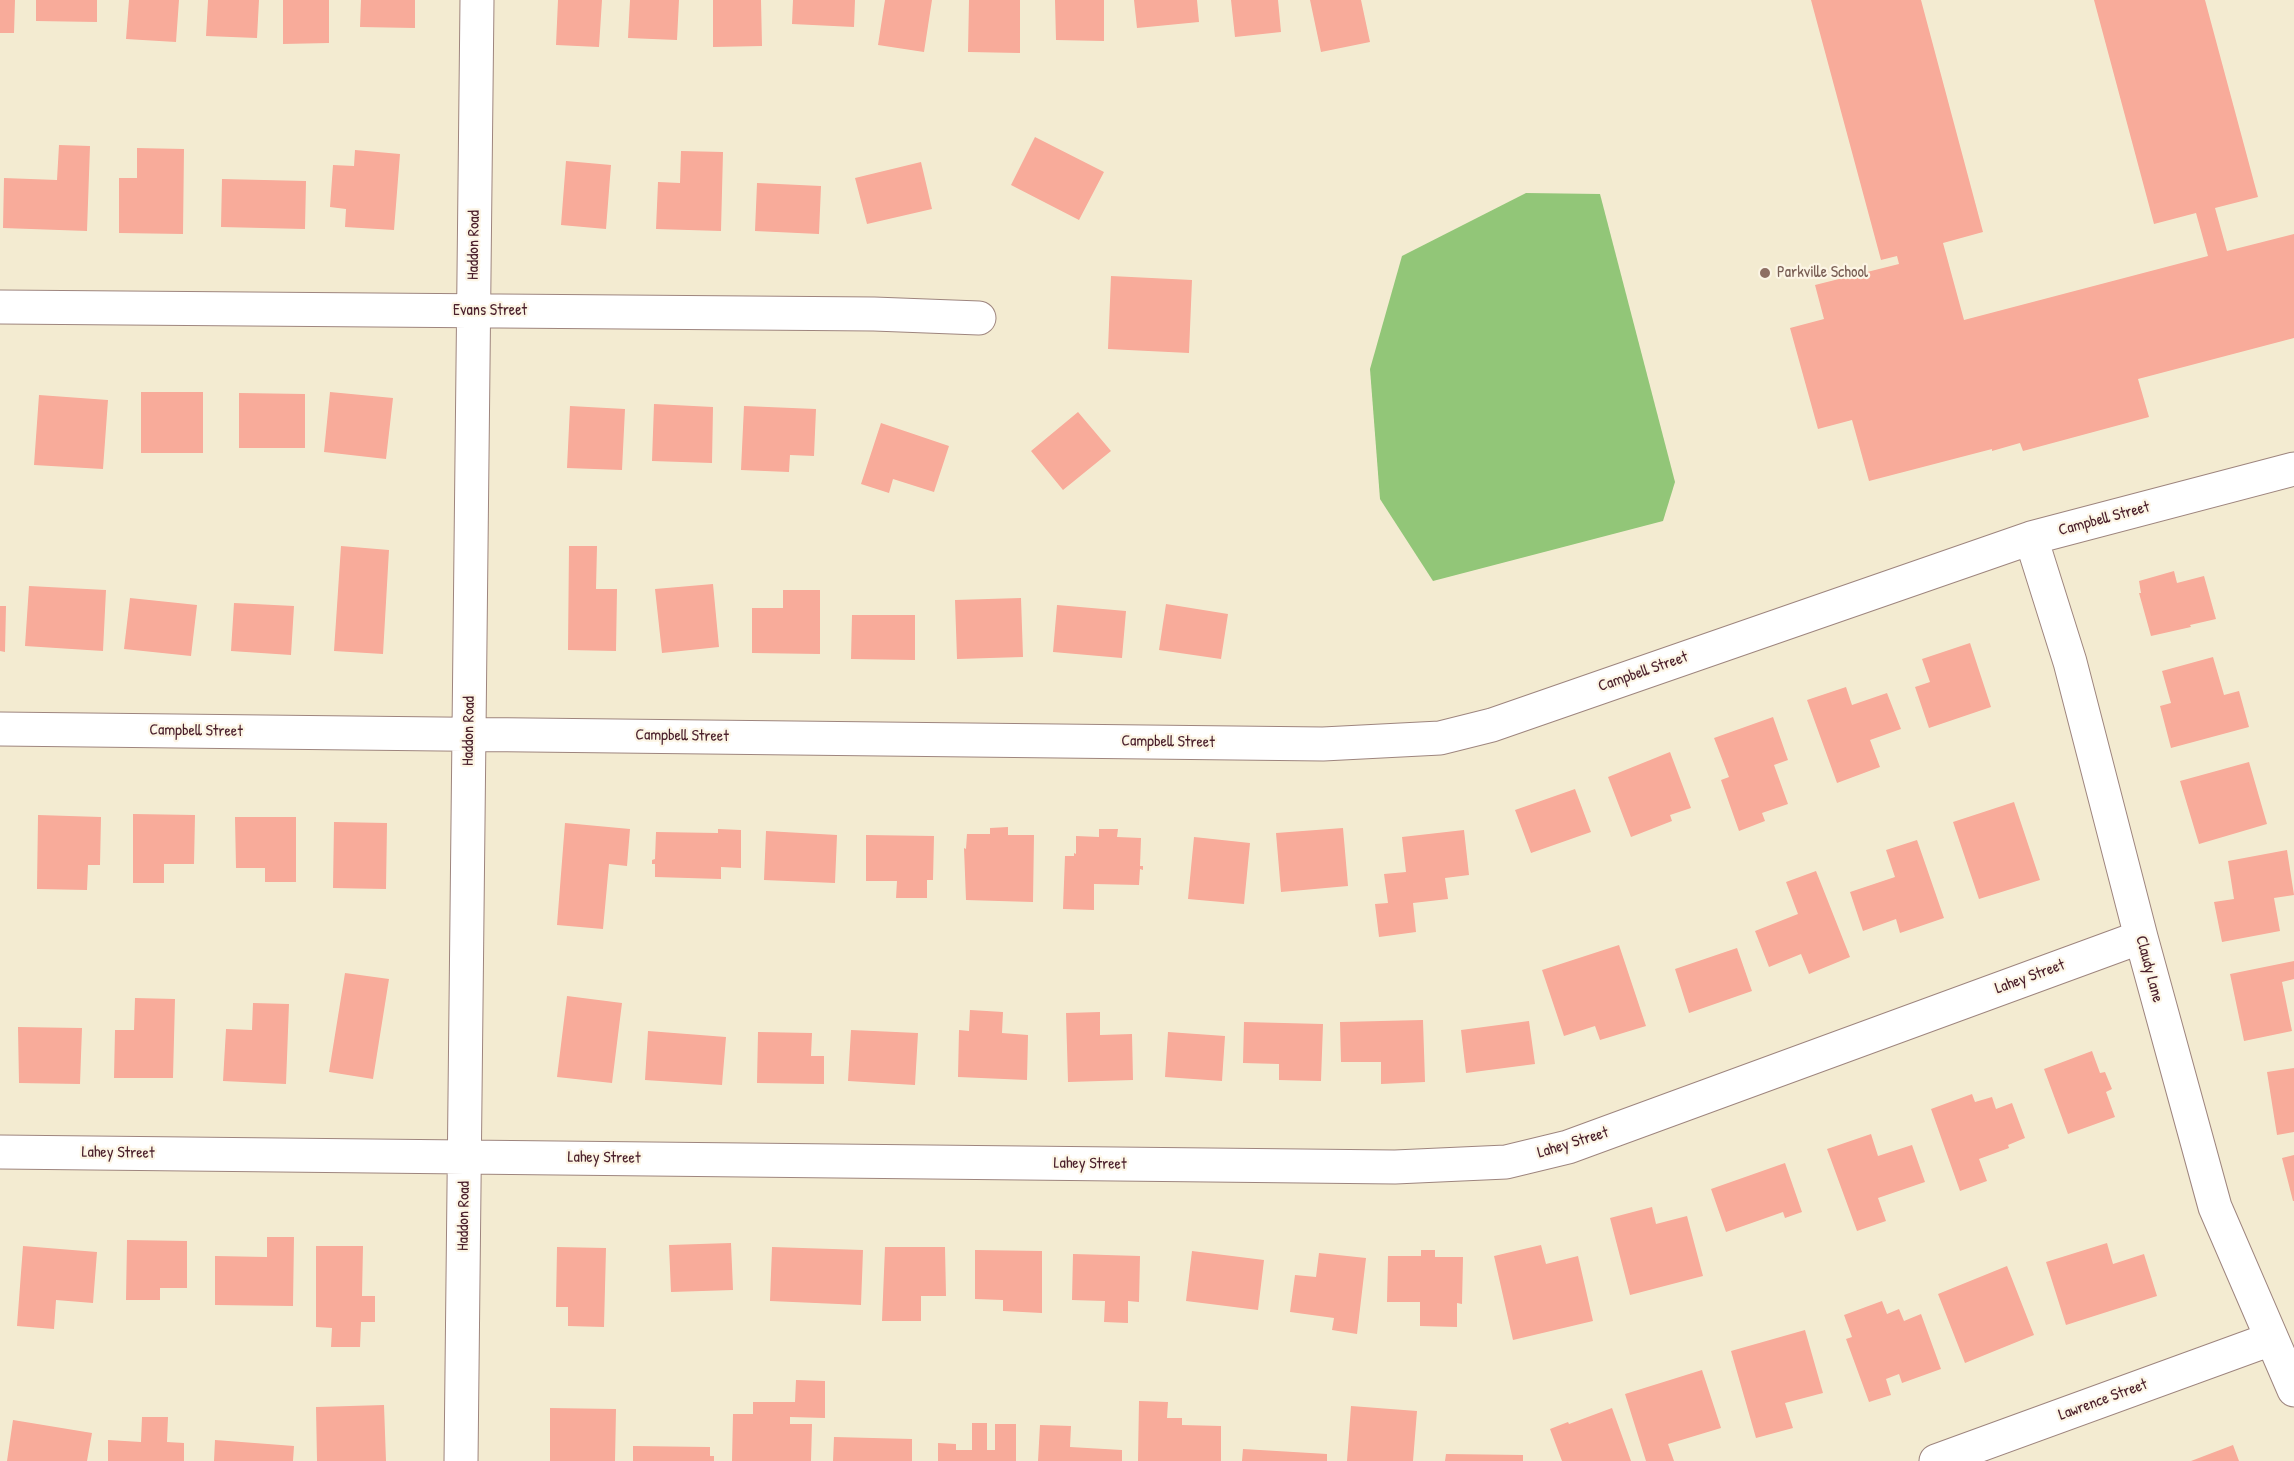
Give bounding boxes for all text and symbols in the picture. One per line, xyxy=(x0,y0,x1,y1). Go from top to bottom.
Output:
street label: Haddon Road xyxy=(464,210,484,280)
place label: Parkville School xyxy=(1777,263,1868,283)
marker: Parkville School xyxy=(1758,266,1772,280)
street label: Evans Street xyxy=(453,301,527,321)
street label: Campbell Street xyxy=(2056,498,2152,540)
street label: Campbell Street xyxy=(1596,648,1690,696)
street label: Haddon Road xyxy=(459,696,479,766)
street label: Campbell Street xyxy=(149,721,243,741)
street label: Campbell Street xyxy=(635,726,729,746)
street label: Campbell Street xyxy=(1121,732,1215,752)
street label: Claudy Lane xyxy=(2131,934,2167,1004)
street label: Lahey Street xyxy=(1992,955,2068,999)
street label: Lahey Street xyxy=(1535,1123,1611,1163)
street label: Lahey Street xyxy=(81,1143,155,1163)
street label: Lahey Street xyxy=(567,1148,641,1168)
street label: Lahey Street xyxy=(1053,1154,1127,1174)
street label: Haddon Road xyxy=(454,1181,474,1251)
street label: Lawrence Street xyxy=(2056,1375,2150,1425)

